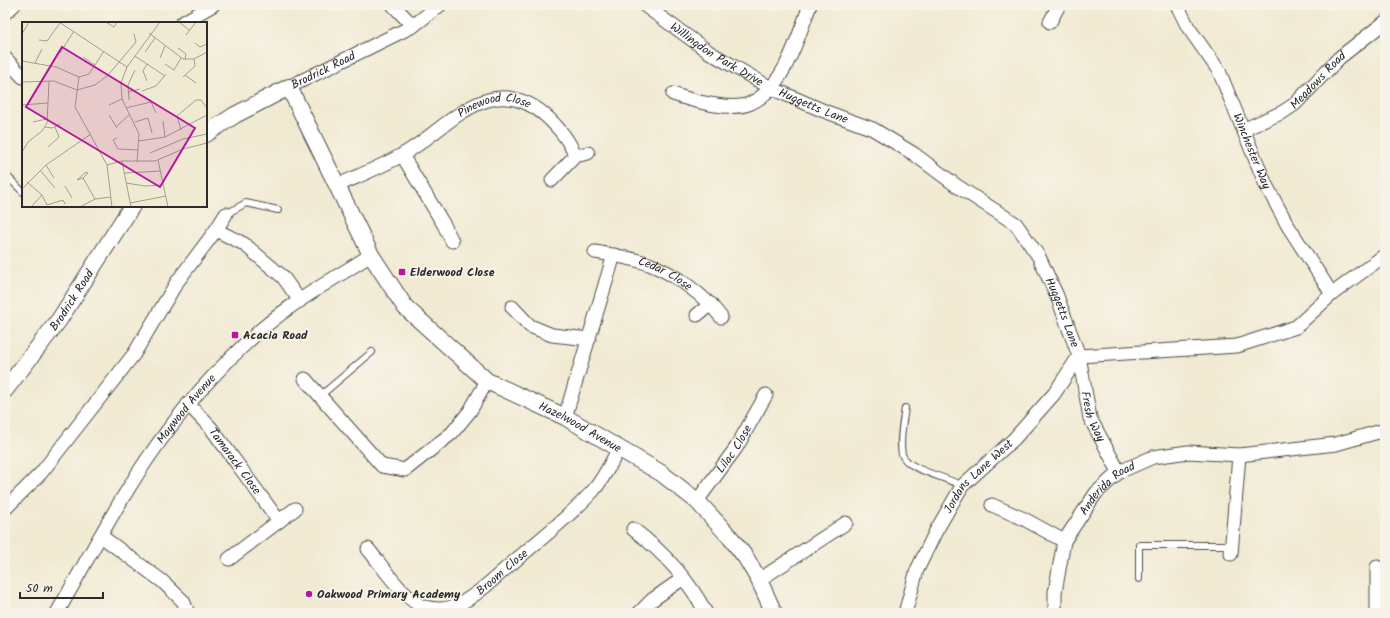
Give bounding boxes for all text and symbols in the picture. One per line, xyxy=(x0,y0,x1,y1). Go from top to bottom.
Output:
street label: Willingdon Park Drive xyxy=(666,17,767,91)
inset map xyxy=(22,22,207,207)
street label: Brodrick Road xyxy=(288,46,360,94)
street label: Meadows Road xyxy=(1285,46,1351,114)
street label: Huggetts Lane xyxy=(776,83,852,129)
street label: Pinewood Close xyxy=(453,88,535,122)
street label: Winchester Way xyxy=(1228,110,1276,193)
street label: Cedar Close xyxy=(636,252,697,296)
place label: Elderwood Close xyxy=(410,263,495,282)
street label: Brodrick Road xyxy=(45,265,99,335)
marker: Elderwood Close xyxy=(397,267,407,277)
street label: Huggetts Lane xyxy=(1040,274,1085,351)
place label: Acacia Road xyxy=(243,326,308,345)
marker: Acacia Road xyxy=(230,330,240,340)
street label: Maywood Avenue xyxy=(151,369,221,448)
street label: Fresh Way xyxy=(1076,390,1111,445)
street label: Hazelwood Avenue xyxy=(535,397,626,458)
street label: Lilac Close xyxy=(711,421,757,477)
street label: Tamarack Close xyxy=(204,423,266,499)
street label: Jordans Lane West xyxy=(939,434,1018,517)
street label: Anderida Road xyxy=(1074,456,1139,519)
street label: Broom Close xyxy=(472,544,533,600)
scale bar xyxy=(20,574,103,600)
text: 50 m xyxy=(26,579,53,598)
place label: Oakwood Primary Academy xyxy=(317,585,461,604)
marker: Oakwood Primary Academy xyxy=(304,589,314,599)

